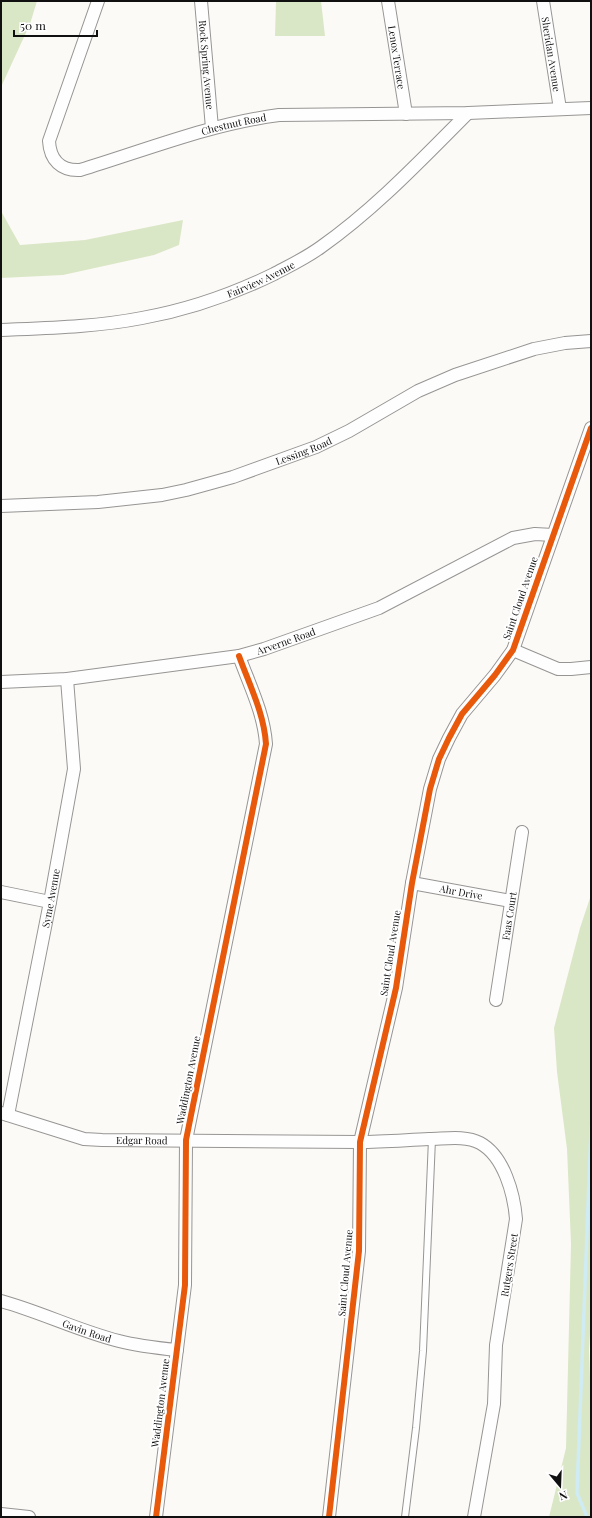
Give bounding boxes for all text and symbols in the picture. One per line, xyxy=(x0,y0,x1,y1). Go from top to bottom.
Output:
scale bar xyxy=(14,12,97,38)
street label: Sheridan Avenue xyxy=(539,16,564,93)
text: 50 m xyxy=(20,17,46,33)
street label: Rock Spring Avenue xyxy=(196,19,217,110)
street label: Lenox Terrace xyxy=(385,24,409,90)
street label: Chestnut Road xyxy=(200,110,267,138)
street label: Fairview Avenue xyxy=(225,257,297,301)
street label: Lessing Road xyxy=(274,433,334,468)
street label: Saint Cloud Avenue xyxy=(499,555,541,641)
street label: Arverne Road xyxy=(254,624,318,658)
street label: Syme Avenue xyxy=(38,868,63,929)
street label: Ahr Drive xyxy=(438,881,484,903)
street label: Faas Court xyxy=(498,890,520,941)
street label: Saint Cloud Avenue xyxy=(376,909,404,997)
street label: Waddington Avenue xyxy=(172,1035,203,1126)
street label: Edgar Road xyxy=(116,1133,168,1147)
street label: Saint Cloud Avenue xyxy=(334,1229,356,1317)
street label: Rutgers Street xyxy=(497,1232,521,1298)
street label: Gavin Road xyxy=(60,1316,113,1346)
street label: Waddington Avenue xyxy=(147,1358,172,1449)
north arrow xyxy=(540,1466,580,1506)
text: N xyxy=(557,1488,570,1504)

